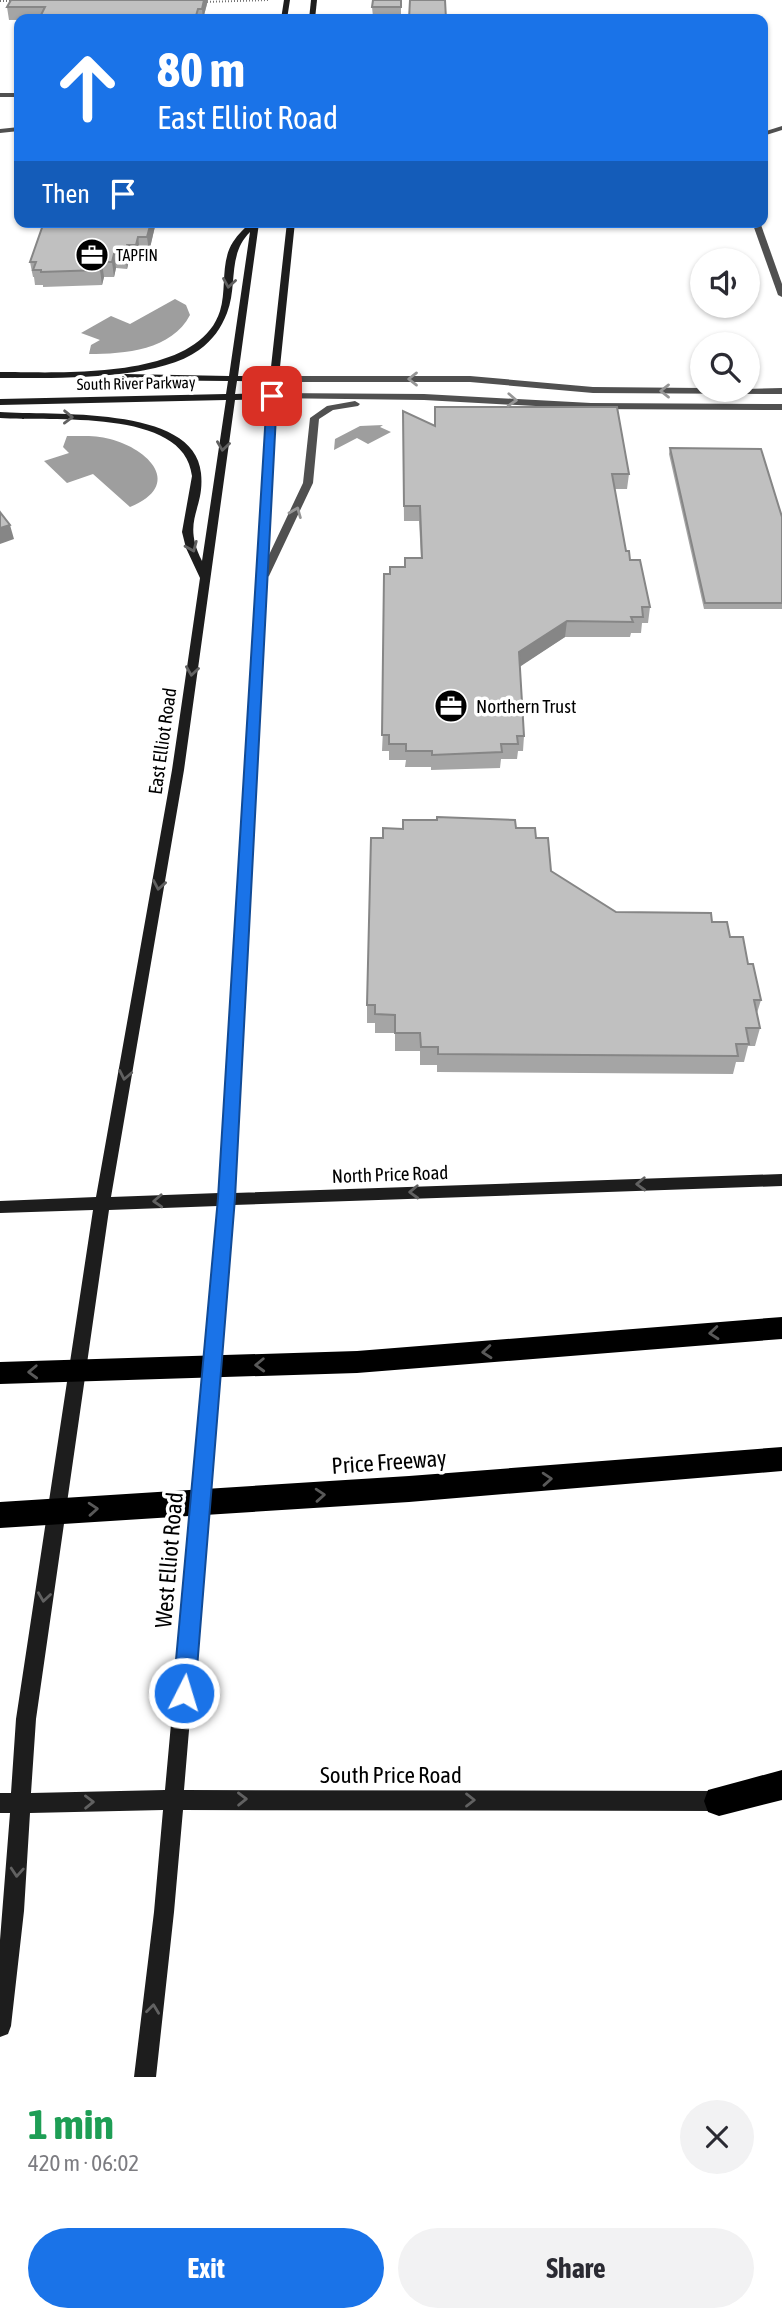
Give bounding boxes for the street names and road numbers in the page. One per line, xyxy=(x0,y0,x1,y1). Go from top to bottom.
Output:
street label: South River Parkway xyxy=(76,373,196,394)
street label: East Elliot Road xyxy=(144,686,180,796)
street label: North Price Road xyxy=(331,1161,449,1187)
street label: Price Freeway xyxy=(331,1445,447,1479)
street label: West Elliot Road xyxy=(150,1491,188,1629)
street label: South Price Road xyxy=(320,1762,462,1788)

